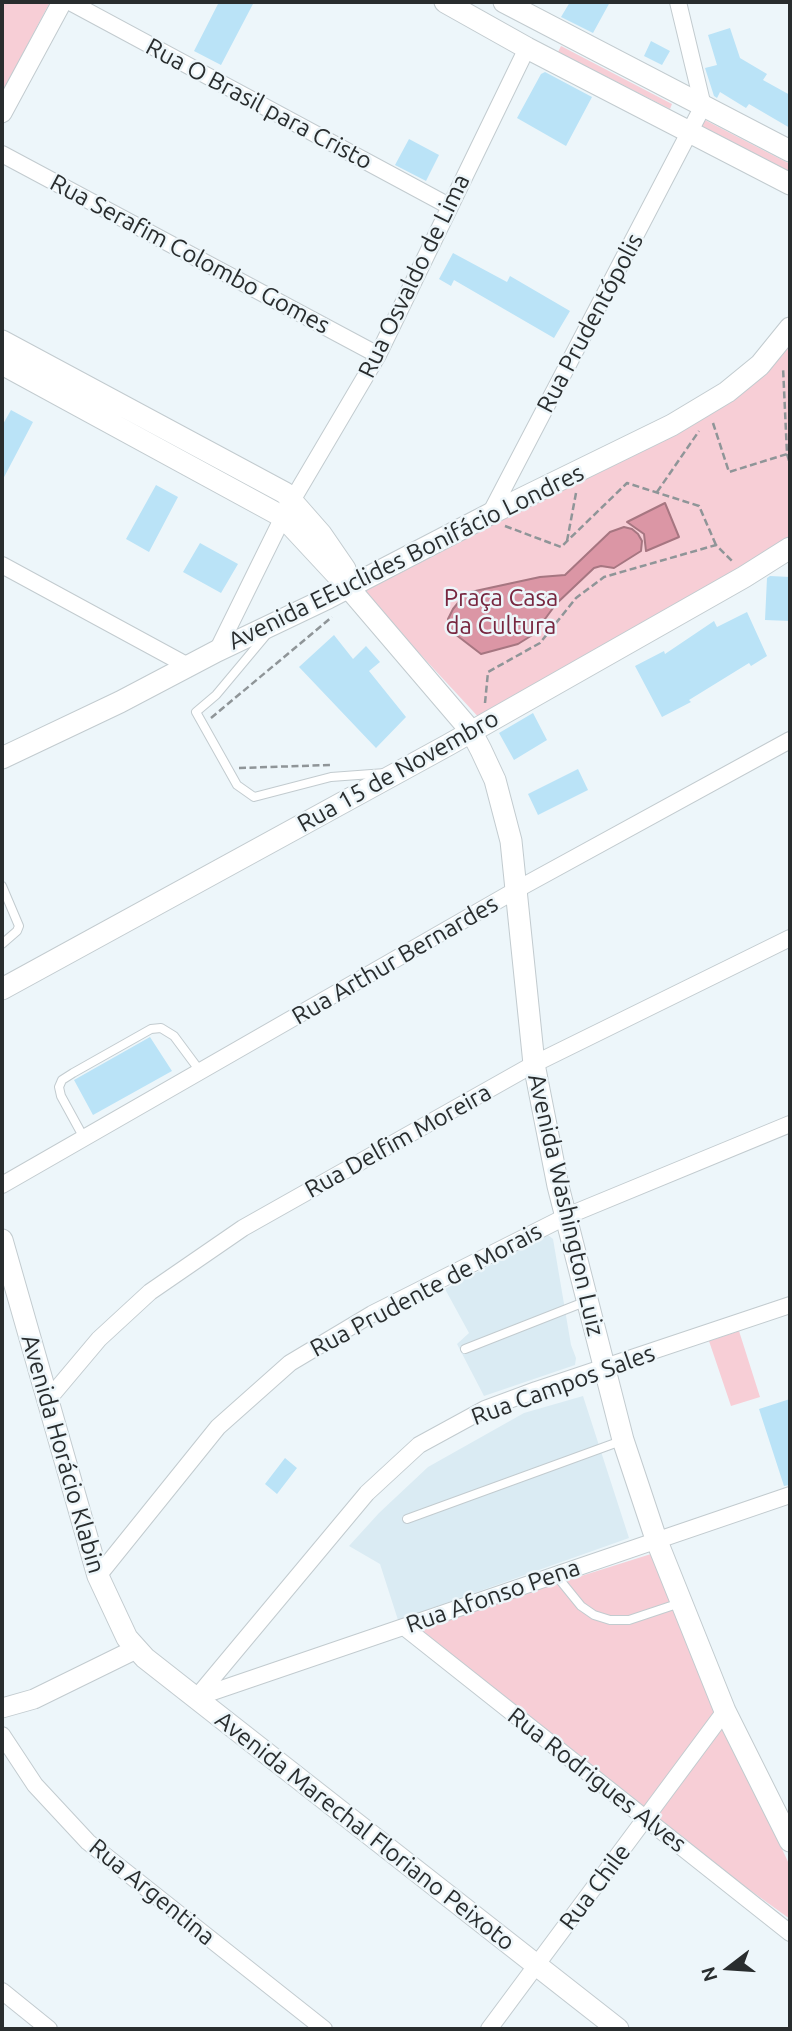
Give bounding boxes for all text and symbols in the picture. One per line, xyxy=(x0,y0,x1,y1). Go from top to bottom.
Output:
street label: Rua O Brasil para Cristo xyxy=(141,32,377,176)
street label: Rua Serafim Colombo Gomes xyxy=(45,168,335,340)
street label: Rua Osvaldo de Lima xyxy=(352,169,476,383)
street label: Rua Prudentópolis xyxy=(531,229,649,417)
street label: Avenida EEuclides Bonifácio Londres xyxy=(223,458,589,656)
park label: Praça Casa da Cultura xyxy=(444,584,558,640)
street label: Rua 15 de Novembro xyxy=(292,704,504,838)
street label: Rua Arthur Bernardes xyxy=(287,889,503,1031)
street label: Avenida Washington Luiz xyxy=(522,1071,610,1339)
street label: Rua Delfim Moreira xyxy=(300,1078,496,1204)
street label: Rua Prudente de Morais xyxy=(305,1217,547,1363)
street label: Avenida Horácio Klabin xyxy=(15,1331,111,1577)
street label: Rua Campos Sales xyxy=(467,1338,659,1432)
street label: Rua Afonso Pena xyxy=(402,1553,584,1639)
street label: Rua Rodrigues Alves xyxy=(502,1701,692,1859)
street label: Avenida Marechal Floriano Peixoto xyxy=(210,1705,520,1957)
street label: Rua Argentina xyxy=(83,1833,221,1951)
street label: Rua Chile xyxy=(553,1838,637,1936)
north arrow xyxy=(694,1933,764,2003)
text: N xyxy=(696,1964,722,1984)

